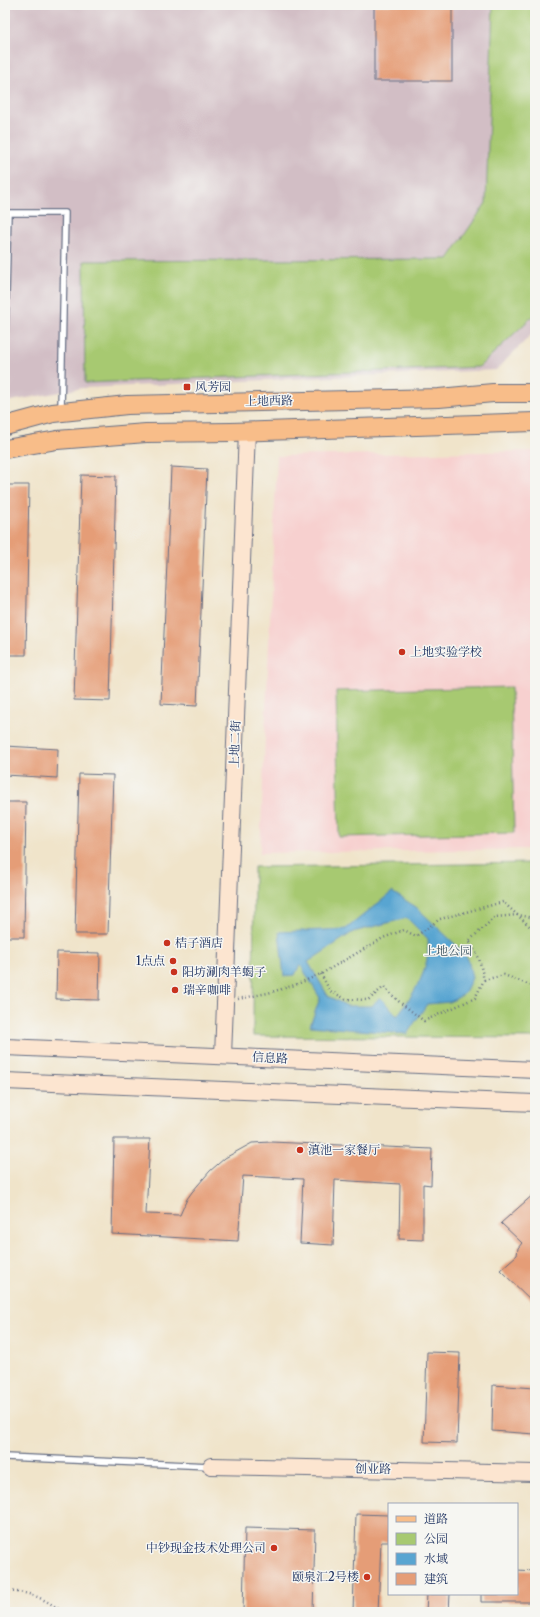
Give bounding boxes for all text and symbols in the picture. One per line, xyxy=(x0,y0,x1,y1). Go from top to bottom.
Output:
place label: 风芳园 xyxy=(195,379,231,394)
marker: 风芳园 xyxy=(182,382,192,392)
street label: 上地西路 xyxy=(245,393,293,408)
place label: 上地实验学校 xyxy=(410,644,482,659)
marker: 上地实验学校 xyxy=(397,647,407,657)
street label: 上地二街 xyxy=(226,719,243,768)
place label: 桔子酒店 xyxy=(175,935,223,950)
marker: 桔子酒店 xyxy=(162,938,172,948)
park label: 上地公园 xyxy=(424,943,472,958)
place label: 1点点 xyxy=(136,953,165,968)
marker: 1点点 xyxy=(168,956,178,966)
place label: 阳坊涮肉羊蝎子 xyxy=(182,964,266,979)
marker: 阳坊涮肉羊蝎子 xyxy=(169,967,179,977)
place label: 瑞辛咖啡 xyxy=(183,982,231,997)
marker: 瑞辛咖啡 xyxy=(170,985,180,995)
street label: 信息路 xyxy=(252,1049,288,1066)
place label: 滇池一家餐厅 xyxy=(308,1142,380,1157)
marker: 滇池一家餐厅 xyxy=(295,1145,305,1155)
street label: 创业路 xyxy=(355,1461,391,1476)
legend xyxy=(388,1503,518,1595)
text: 道路 xyxy=(424,1511,448,1526)
text: 公园 xyxy=(424,1531,448,1546)
place label: 中钞现金技术处理公司 xyxy=(146,1540,266,1555)
marker: 中钞现金技术处理公司 xyxy=(269,1543,279,1553)
text: 水域 xyxy=(424,1551,448,1566)
place label: 颐泉汇2号楼 xyxy=(292,1569,359,1584)
text: 建筑 xyxy=(424,1571,448,1586)
marker: 颐泉汇2号楼 xyxy=(362,1572,372,1582)

